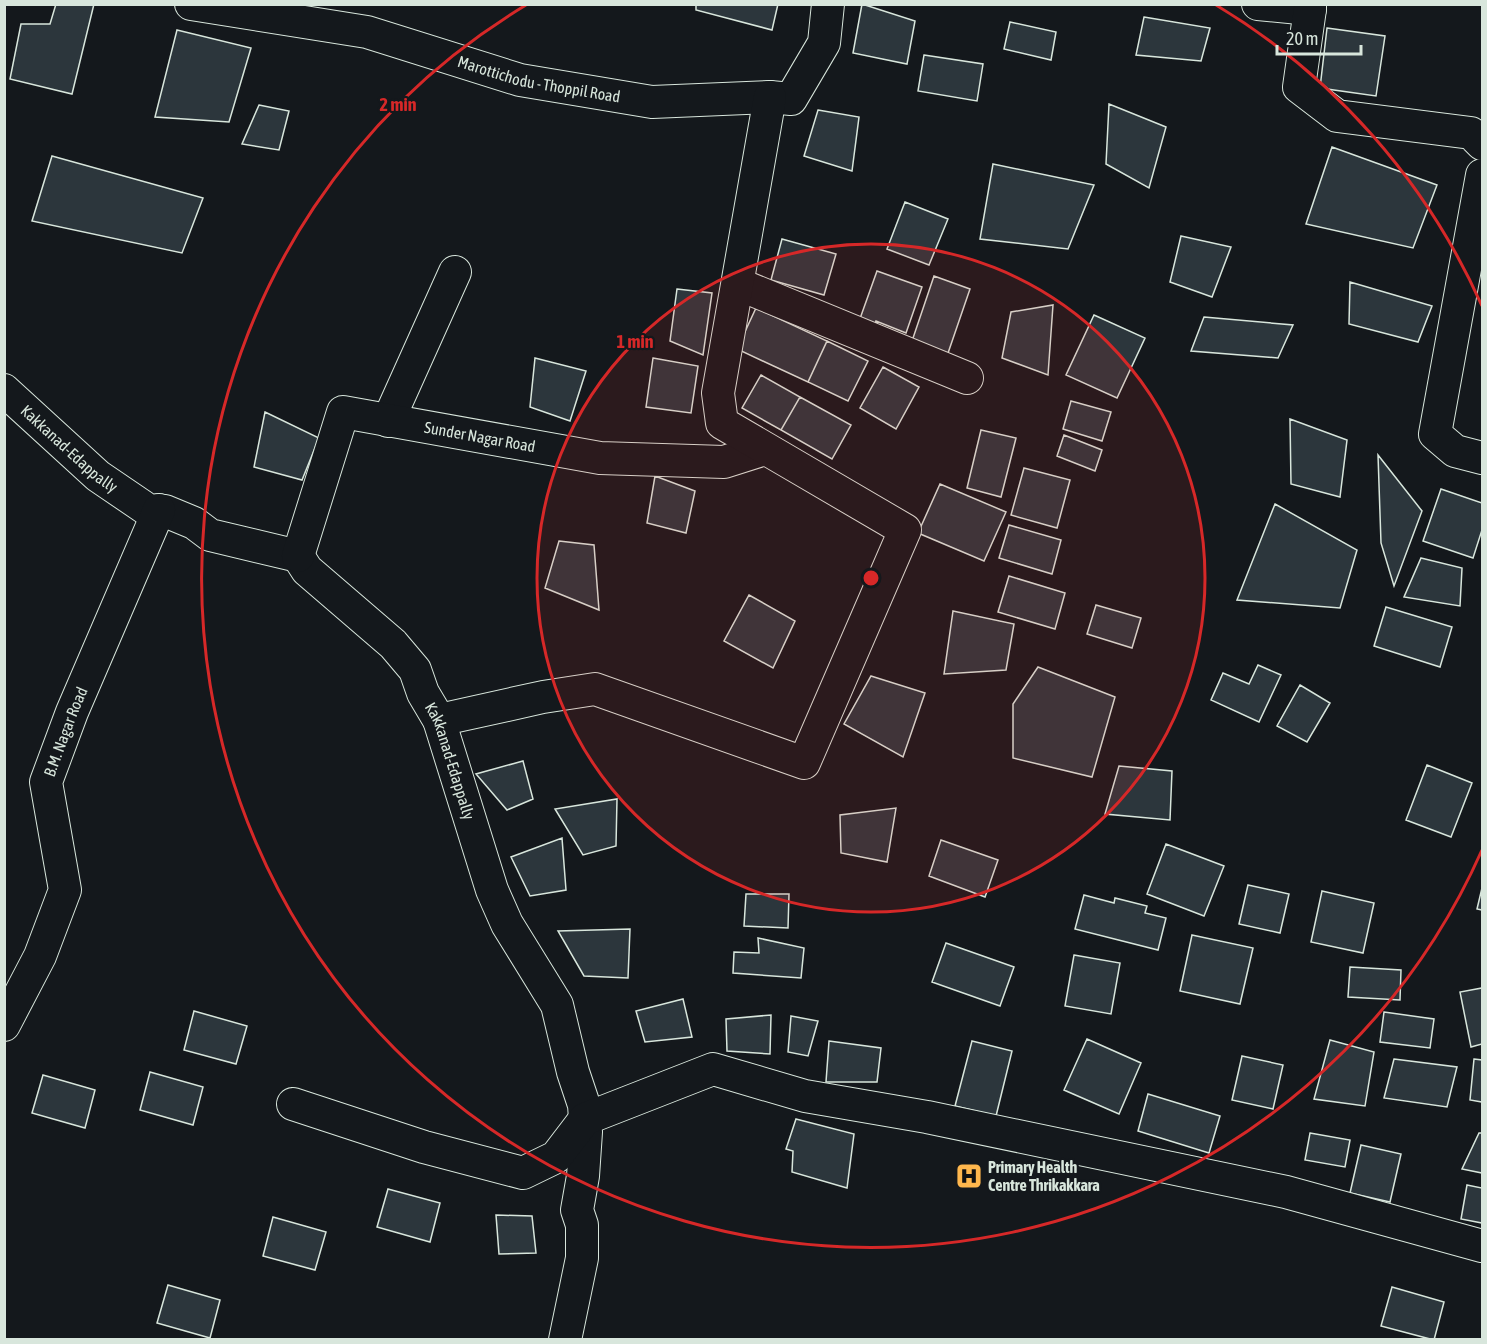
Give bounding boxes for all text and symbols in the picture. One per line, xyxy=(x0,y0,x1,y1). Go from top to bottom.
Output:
scale bar xyxy=(1277,18,1361,56)
text: 20 m xyxy=(1286,28,1318,49)
street label: Marottichodu - Thoppil Road xyxy=(456,52,622,106)
text: 2 min xyxy=(380,94,417,115)
text: 1 min xyxy=(617,331,654,352)
street label: Kakkanad-Edappally xyxy=(18,401,122,497)
street label: Sunder Nagar Road xyxy=(423,418,537,455)
centre of rings xyxy=(861,568,881,588)
street label: B.M. Nagar Road xyxy=(40,684,91,779)
street label: Kakkanad-Edappally xyxy=(422,699,479,822)
place label: Primary Health Centre Thrikakkara xyxy=(988,1158,1100,1194)
hospital icon: Primary Health Centre Thrikakkara xyxy=(954,1161,984,1191)

